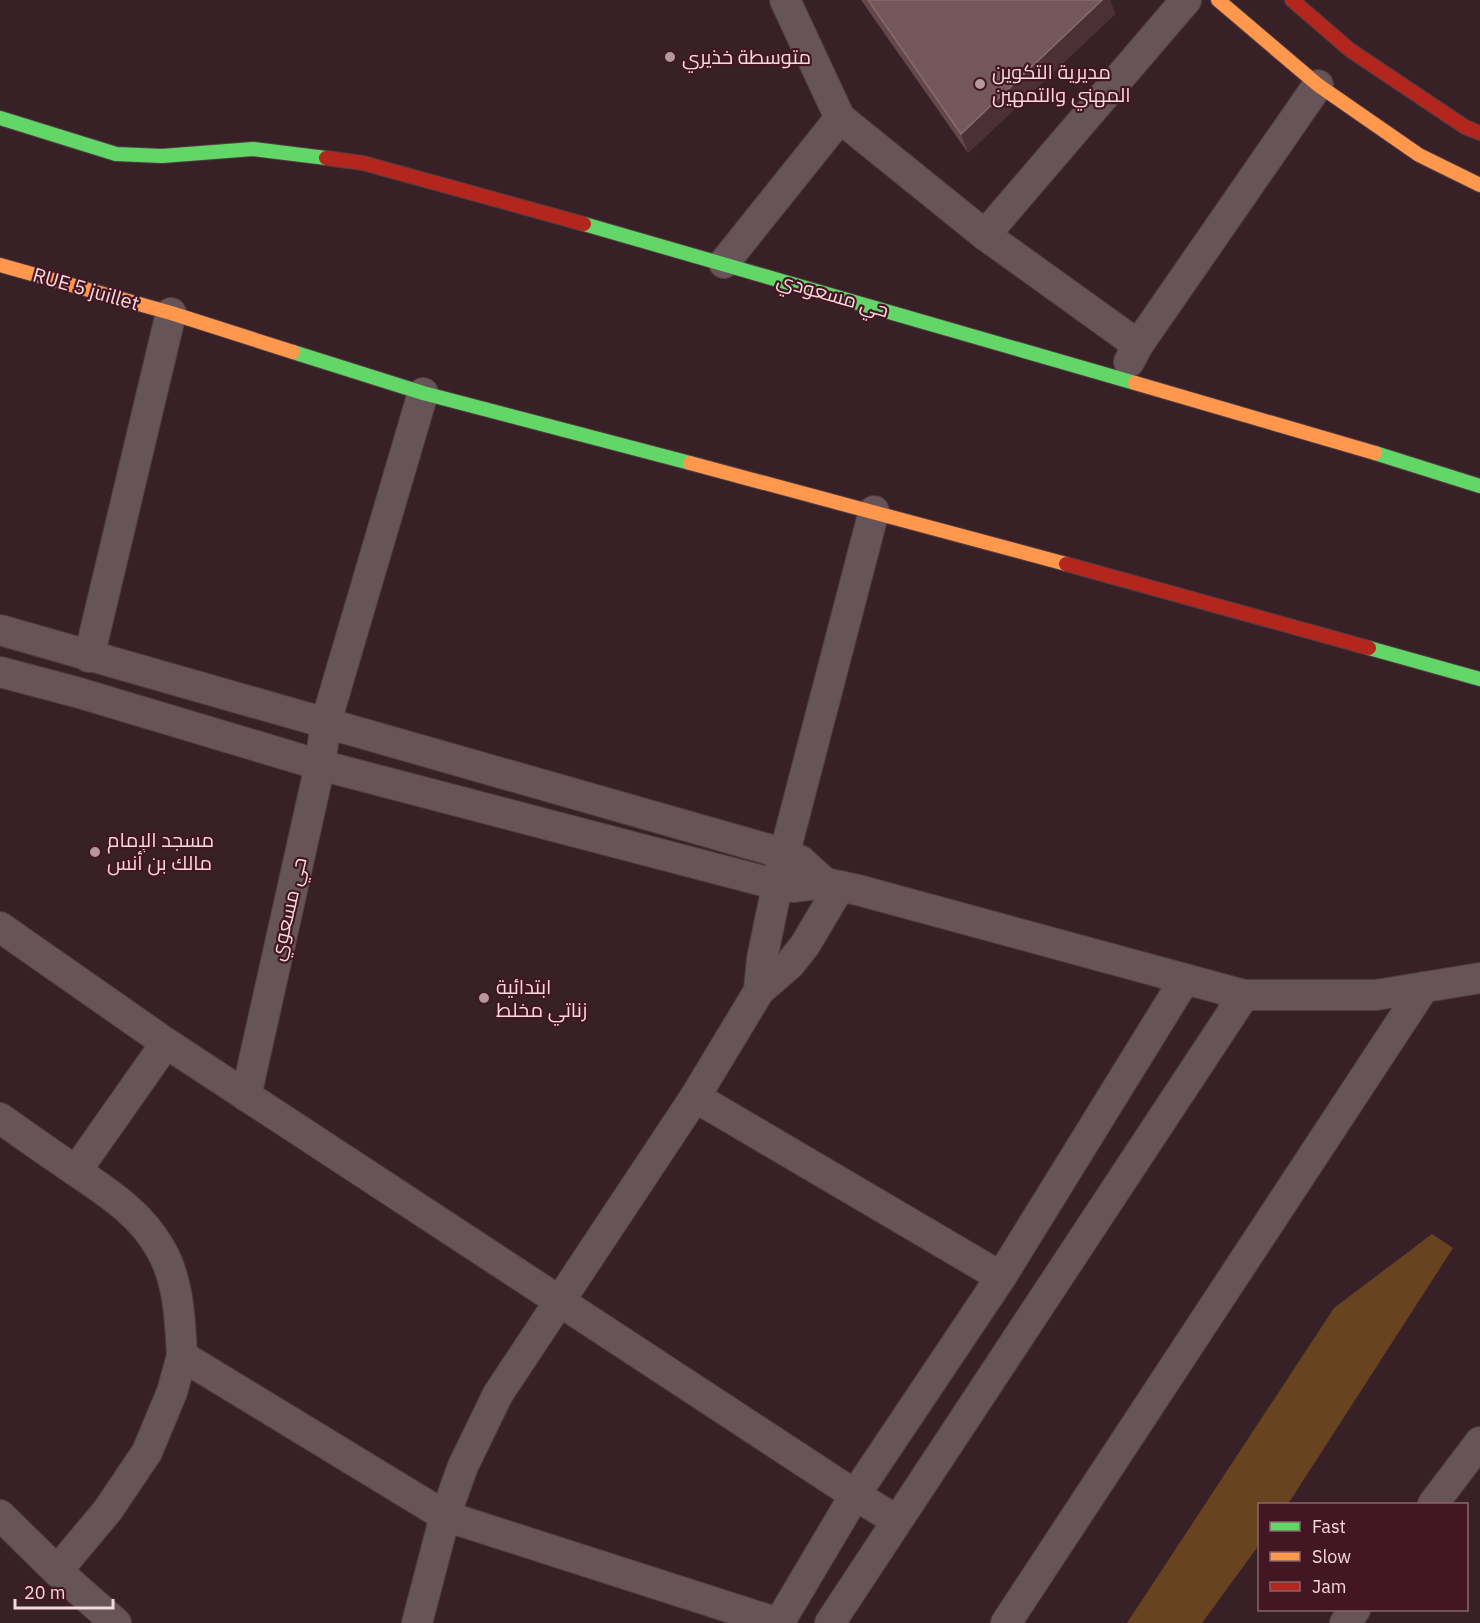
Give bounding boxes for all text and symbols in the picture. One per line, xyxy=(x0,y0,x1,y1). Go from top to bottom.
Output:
place label: متوسطة خذيري xyxy=(682,43,811,73)
marker: متوسطة خذيري xyxy=(663,50,677,64)
place label: مديرية التكوين المهني والتمهين xyxy=(992,58,1131,111)
marker: مديرية التكوين المهني والتمهين xyxy=(973,77,987,91)
street label: RUE 5 juillet xyxy=(30,260,142,317)
street label: حي مسعودي xyxy=(773,266,892,326)
place label: مسجد الإمام مالك بن أنس xyxy=(107,826,214,876)
marker: مسجد الإمام مالك بن أنس xyxy=(88,845,102,859)
street label: حي مسعوي xyxy=(262,854,315,964)
place label: ابتدائية زناتي مخلط xyxy=(496,973,587,1026)
marker: ابتدائية زناتي مخلط xyxy=(477,991,491,1005)
legend xyxy=(1258,1503,1468,1611)
text: Fast xyxy=(1312,1515,1346,1538)
text: Slow xyxy=(1312,1545,1351,1568)
scale bar xyxy=(15,1572,112,1610)
text: Jam xyxy=(1312,1575,1347,1598)
text: 20 m xyxy=(24,1581,66,1604)

